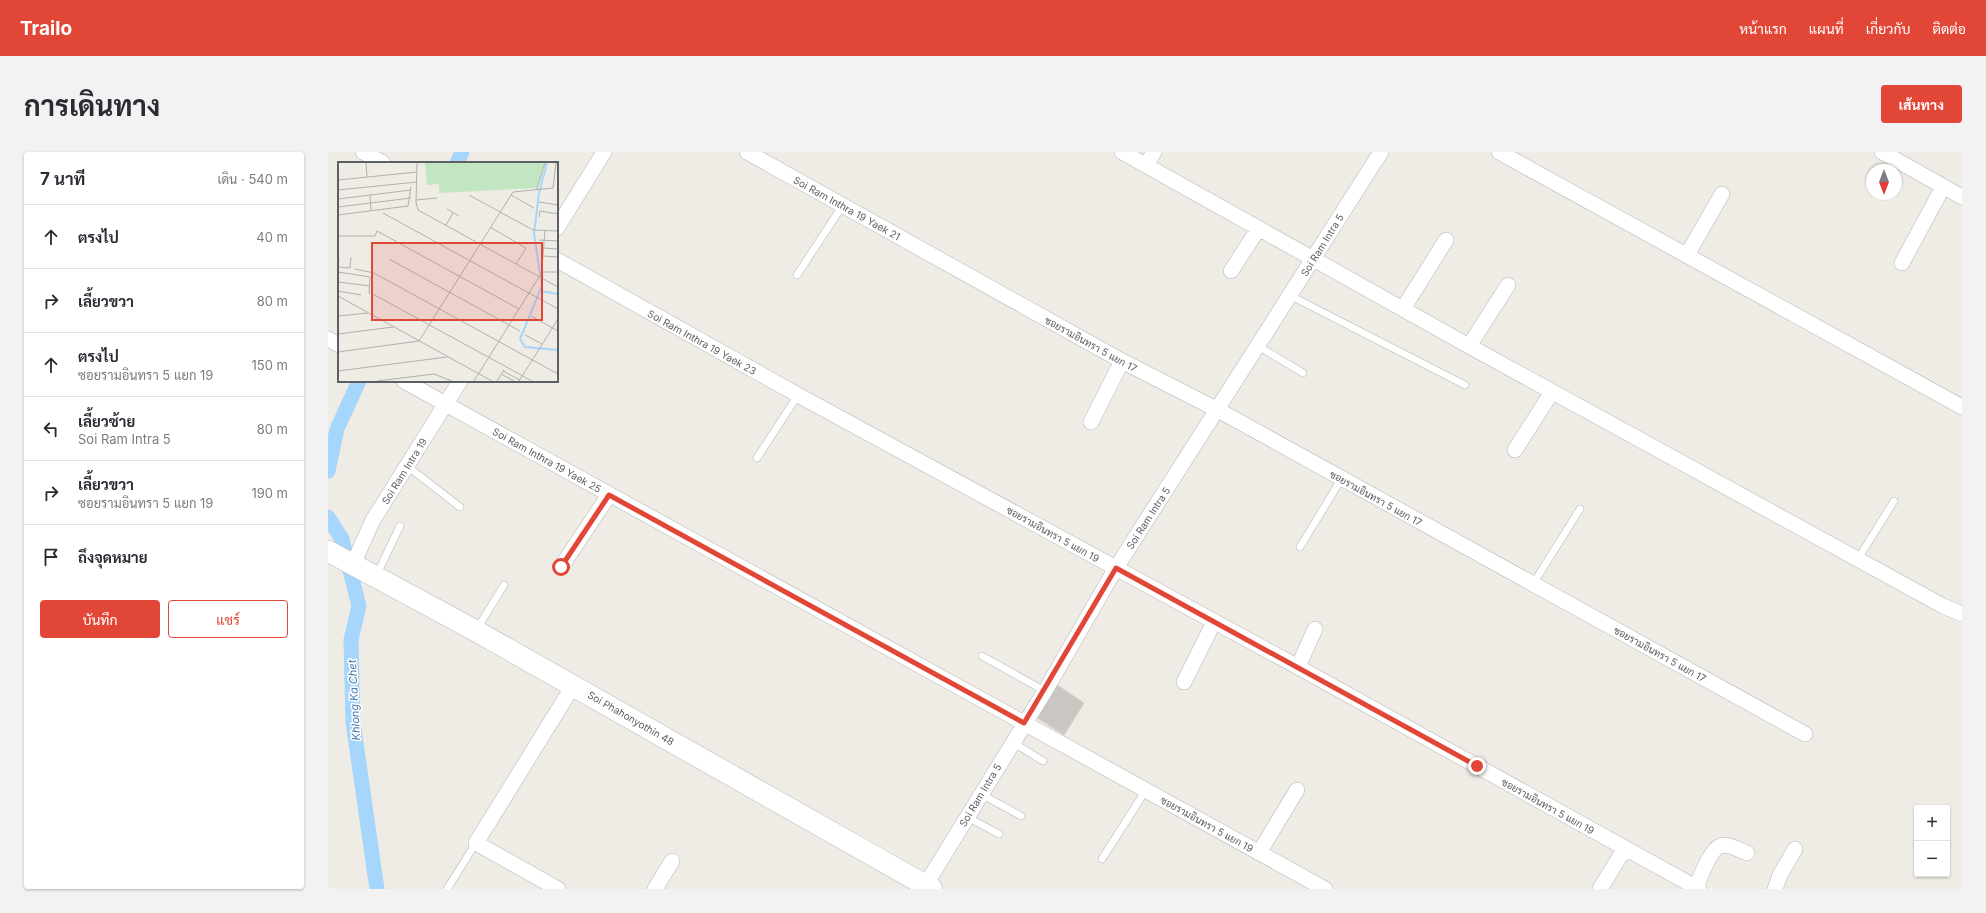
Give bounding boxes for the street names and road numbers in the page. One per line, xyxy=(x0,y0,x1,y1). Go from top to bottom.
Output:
street label: Soi Ram Inthra 19 Yaek 21 xyxy=(791,174,903,242)
street label: Soi Ram Intra 5 xyxy=(1298,212,1346,278)
street label: Soi Ram Inthra 19 Yaek 23 xyxy=(646,307,758,377)
street label: ซอยรามอินทรา 5 แยก 17 xyxy=(1043,314,1140,375)
street label: Soi Ram Inthra 19 Yaek 25 xyxy=(491,425,603,495)
street label: Soi Ram Intra 19 xyxy=(379,436,429,506)
street label: ซอยรามอินทรา 5 แยก 17 xyxy=(1328,468,1425,529)
street label: Soi Ram Intra 5 xyxy=(1124,485,1172,551)
street label: ซอยรามอินทรา 5 แยก 19 xyxy=(1005,504,1101,564)
street label: ซอยรามอินทรา 5 แยก 17 xyxy=(1612,624,1709,685)
street label: Soi Phahonyothin 48 xyxy=(586,688,676,748)
street label: Soi Ram Intra 5 xyxy=(956,761,1004,829)
street label: ซอยรามอินทรา 5 แยก 19 xyxy=(1500,776,1596,836)
street label: ซอยรามอินทรา 5 แยก 19 xyxy=(1159,794,1255,854)

